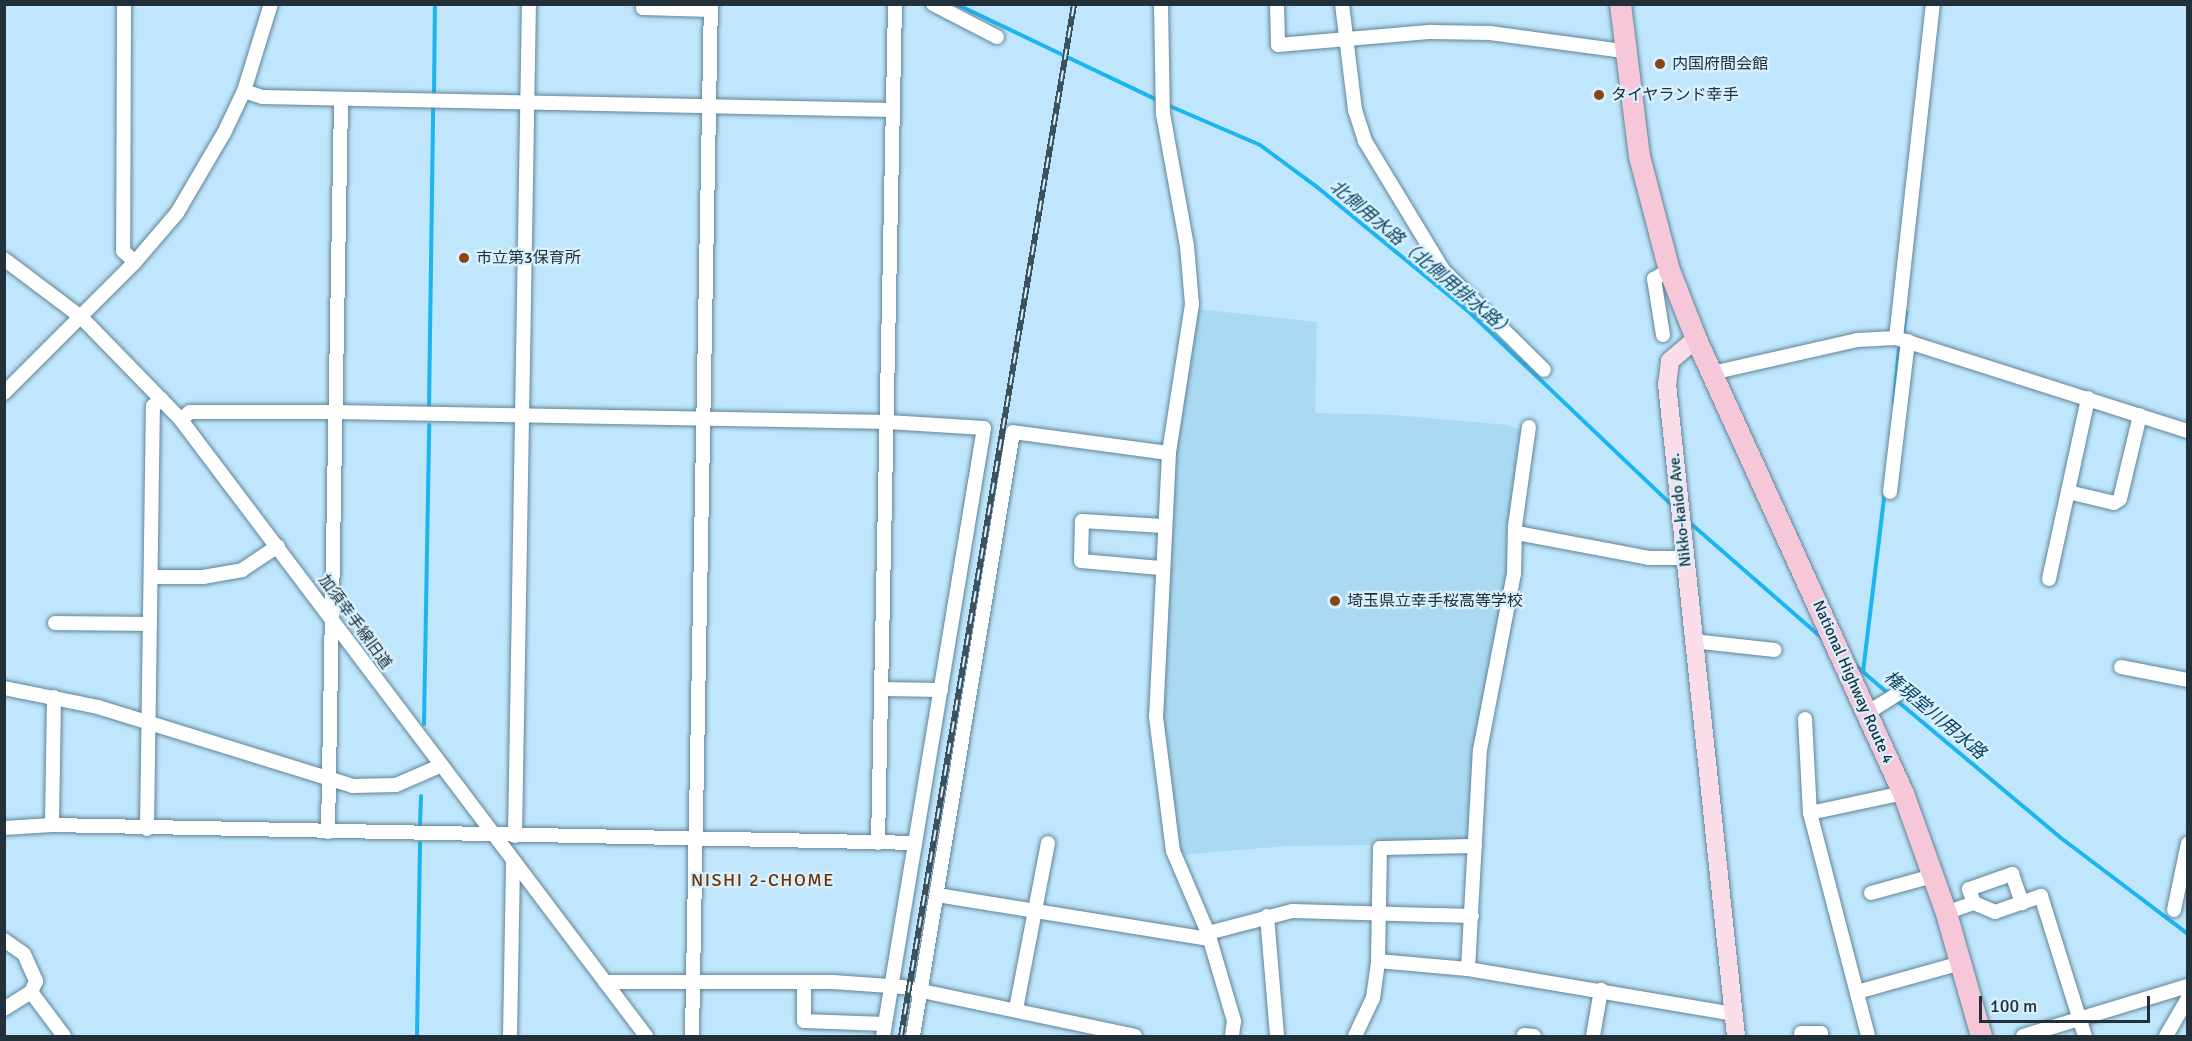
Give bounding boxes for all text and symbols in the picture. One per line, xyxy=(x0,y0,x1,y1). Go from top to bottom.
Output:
place label: 内国府間会館 xyxy=(1672,54,1768,74)
marker: 内国府間会館 xyxy=(1653,57,1667,71)
place label: タイヤランド幸手 xyxy=(1611,85,1739,105)
marker: タイヤランド幸手 xyxy=(1592,88,1606,102)
water label: 北側用水路（北側用排水路） xyxy=(1325,176,1519,342)
place label: 市立第3保育所 xyxy=(476,248,581,268)
marker: 市立第3保育所 xyxy=(457,251,471,265)
street label: Nikko-kaido Ave. xyxy=(1664,452,1696,568)
street label: 加須幸手線旧道 xyxy=(314,571,396,673)
place label: 埼玉県立幸手桜高等学校 xyxy=(1347,591,1523,611)
marker: 埼玉県立幸手桜高等学校 xyxy=(1328,594,1342,608)
street label: National Highway Route 4 xyxy=(1808,597,1898,767)
water label: 権現堂川用水路 xyxy=(1880,666,1990,764)
district label: NISHI 2-CHOME xyxy=(691,869,835,891)
scale bar xyxy=(1982,984,2153,1022)
text: 100 m xyxy=(1990,995,2037,1017)

